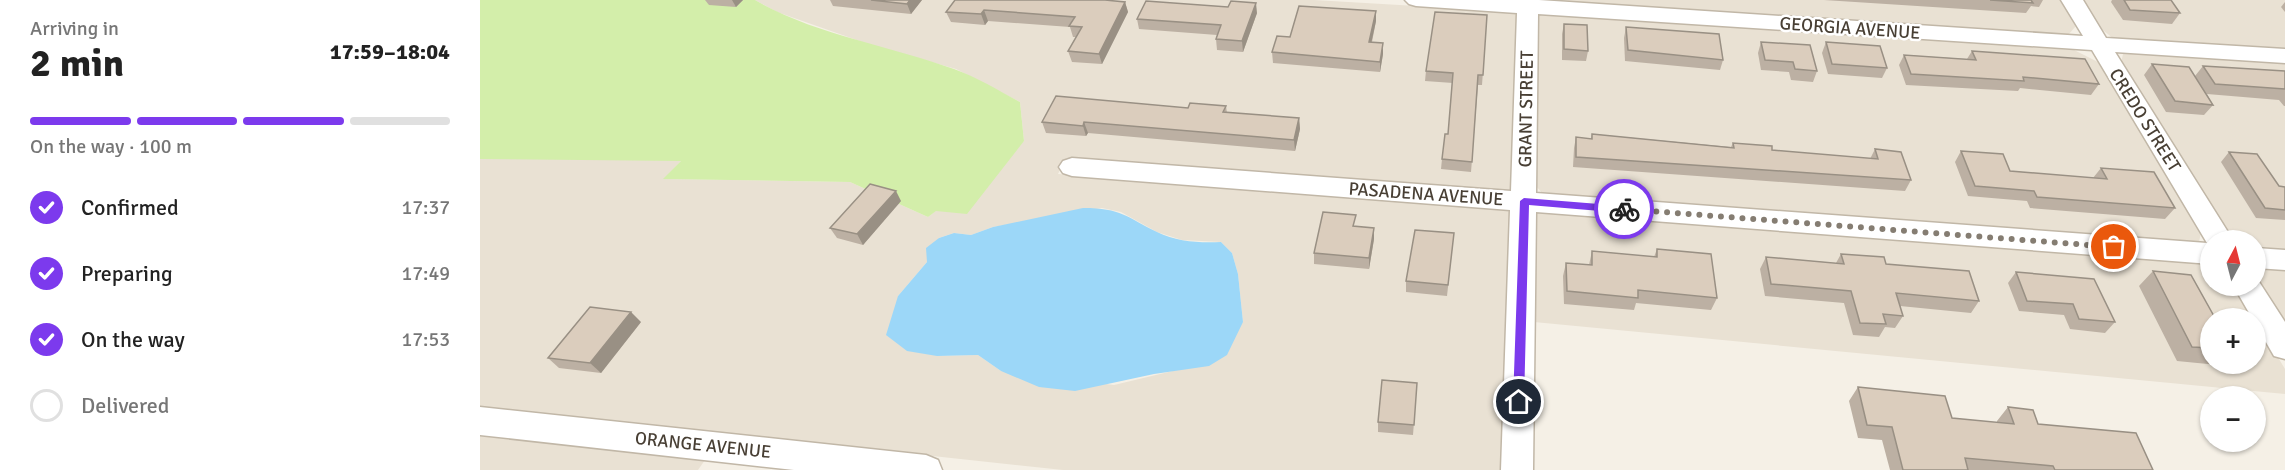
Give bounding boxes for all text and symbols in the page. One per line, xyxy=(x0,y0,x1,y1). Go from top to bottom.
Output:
street label: GEORGIA AVENUE xyxy=(1779,12,1921,44)
text: Arriving in xyxy=(30,16,119,41)
text: 17:59–18:04 xyxy=(330,38,450,65)
text: 2 min xyxy=(30,39,124,87)
street label: GRANT STREET xyxy=(1514,50,1538,168)
street label: CREDO STREET xyxy=(2104,64,2186,176)
text: On the way · 100 m xyxy=(30,134,192,159)
street label: PASADENA AVENUE xyxy=(1348,178,1504,210)
courier xyxy=(1594,179,1654,239)
icon: check xyxy=(30,191,63,224)
icon: bike xyxy=(1608,193,1641,226)
text: Confirmed xyxy=(81,194,179,221)
text: 17:37 xyxy=(401,195,450,220)
pin xyxy=(2088,221,2139,272)
icon: bag xyxy=(2097,230,2130,263)
north arrow xyxy=(2200,230,2266,296)
map controls xyxy=(2200,230,2266,452)
icon: check xyxy=(30,257,63,290)
text: Preparing xyxy=(81,260,173,287)
text: 17:49 xyxy=(401,261,450,286)
button: + xyxy=(2200,308,2266,374)
icon: check xyxy=(30,323,63,356)
text: On the way xyxy=(81,326,185,353)
text: 17:53 xyxy=(401,327,450,352)
pin xyxy=(1493,376,1544,427)
icon: home xyxy=(1502,385,1535,418)
button: − xyxy=(2200,386,2266,452)
text: Delivered xyxy=(81,392,169,419)
street label: ORANGE AVENUE xyxy=(634,427,772,463)

